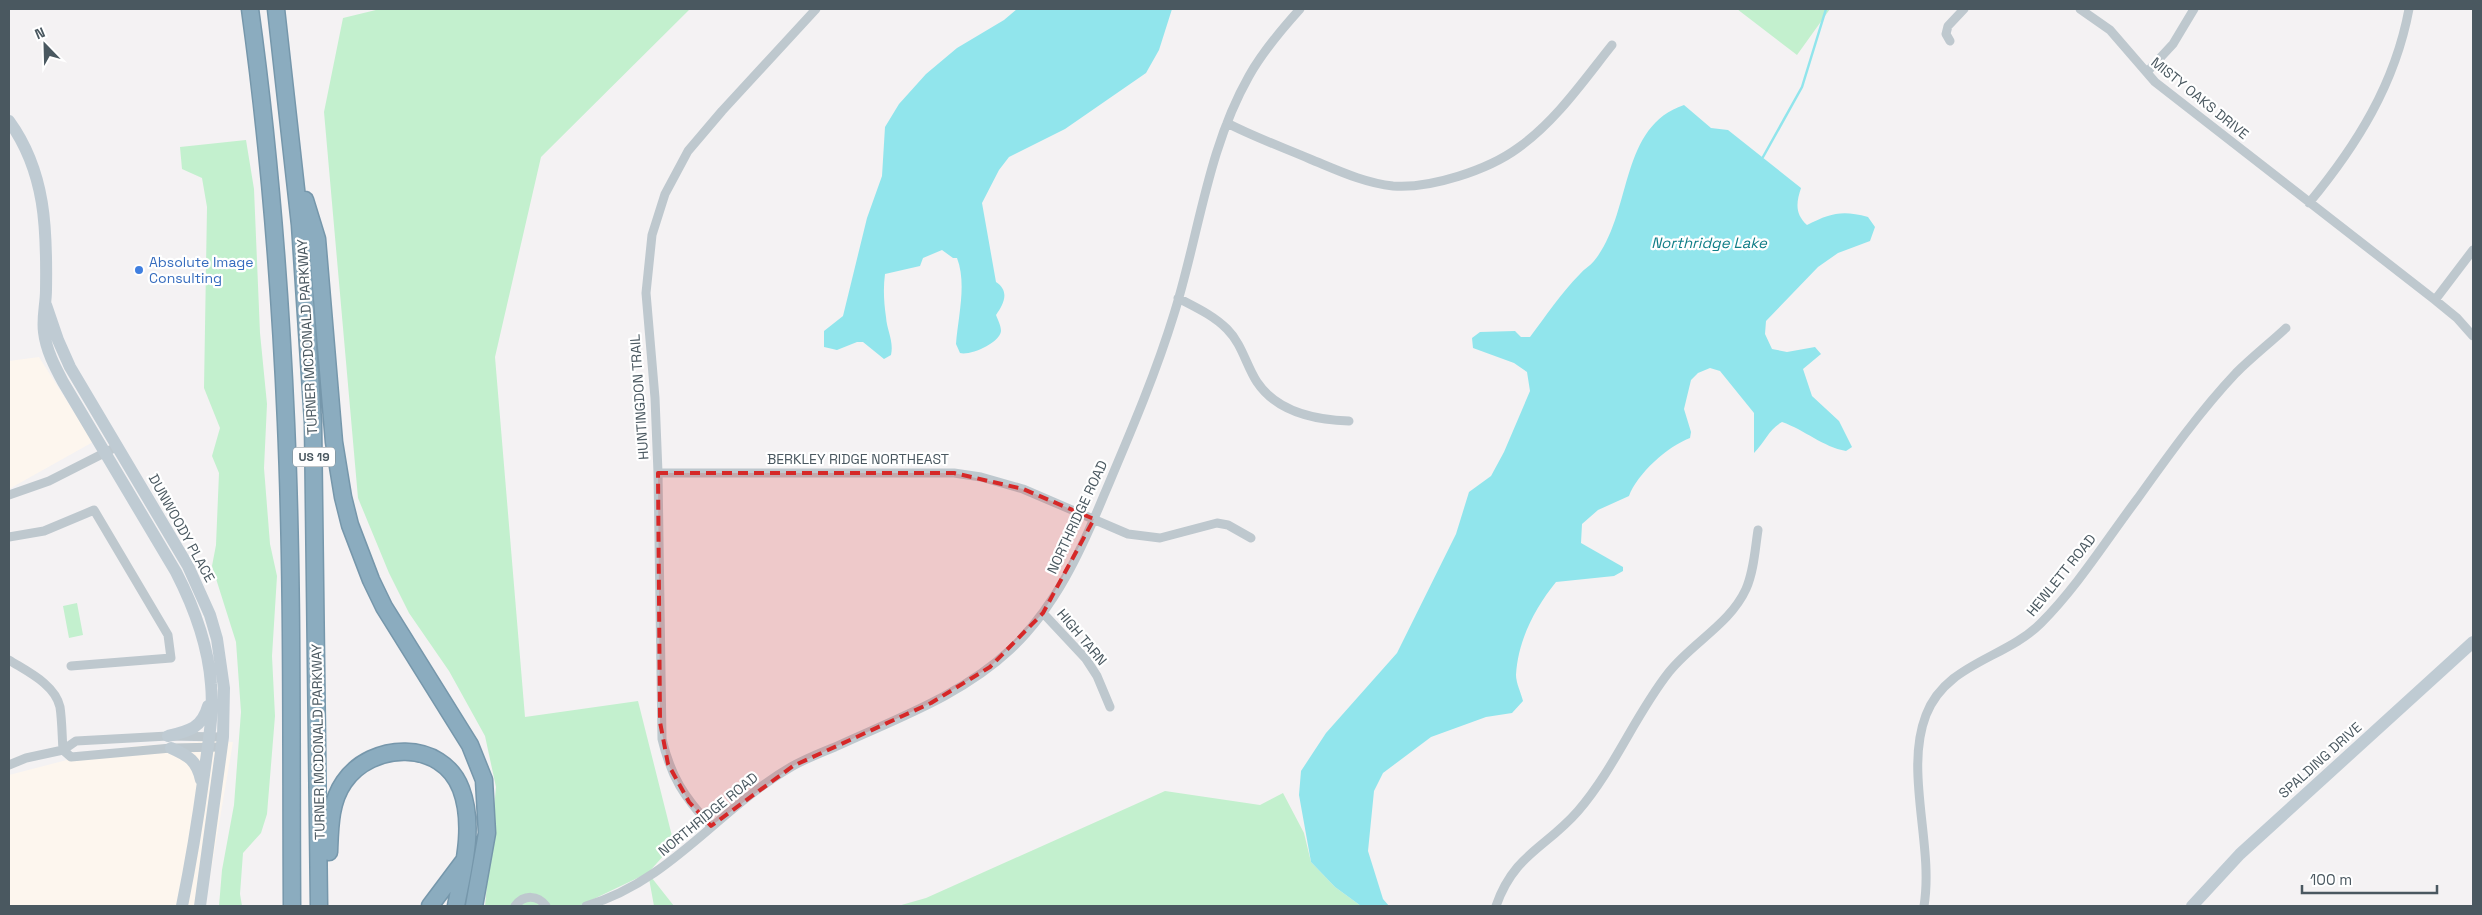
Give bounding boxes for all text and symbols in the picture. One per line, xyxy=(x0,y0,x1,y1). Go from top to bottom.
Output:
north arrow xyxy=(20,20,70,70)
text: N xyxy=(32,23,48,43)
street label: MISTY OAKS DRIVE xyxy=(2147,53,2253,143)
water label: Northridge Lake xyxy=(1651,233,1768,252)
street label: TURNER MCDONALD PARKWAY xyxy=(293,238,321,436)
place label: Absolute Image Consulting xyxy=(149,253,254,287)
marker: Absolute Image Consulting xyxy=(133,264,145,276)
street label: HUNTINGDON TRAIL xyxy=(626,333,652,461)
road number: US 19 xyxy=(293,448,335,467)
street label: BERKLEY RIDGE NORTHEAST xyxy=(767,450,949,468)
street label: NORTHRIDGE ROAD xyxy=(1043,457,1111,577)
street label: DUNWOODY PLACE xyxy=(145,471,219,585)
street label: HEWLETT ROAD xyxy=(2022,530,2100,620)
street label: HIGH TARN xyxy=(1053,605,1111,669)
street label: TURNER MCDONALD PARKWAY xyxy=(307,643,329,840)
street label: SPALDING DRIVE xyxy=(2275,718,2365,802)
street label: NORTHRIDGE ROAD xyxy=(654,768,762,860)
scale bar xyxy=(2302,862,2437,894)
text: 100 m xyxy=(2310,870,2352,889)

